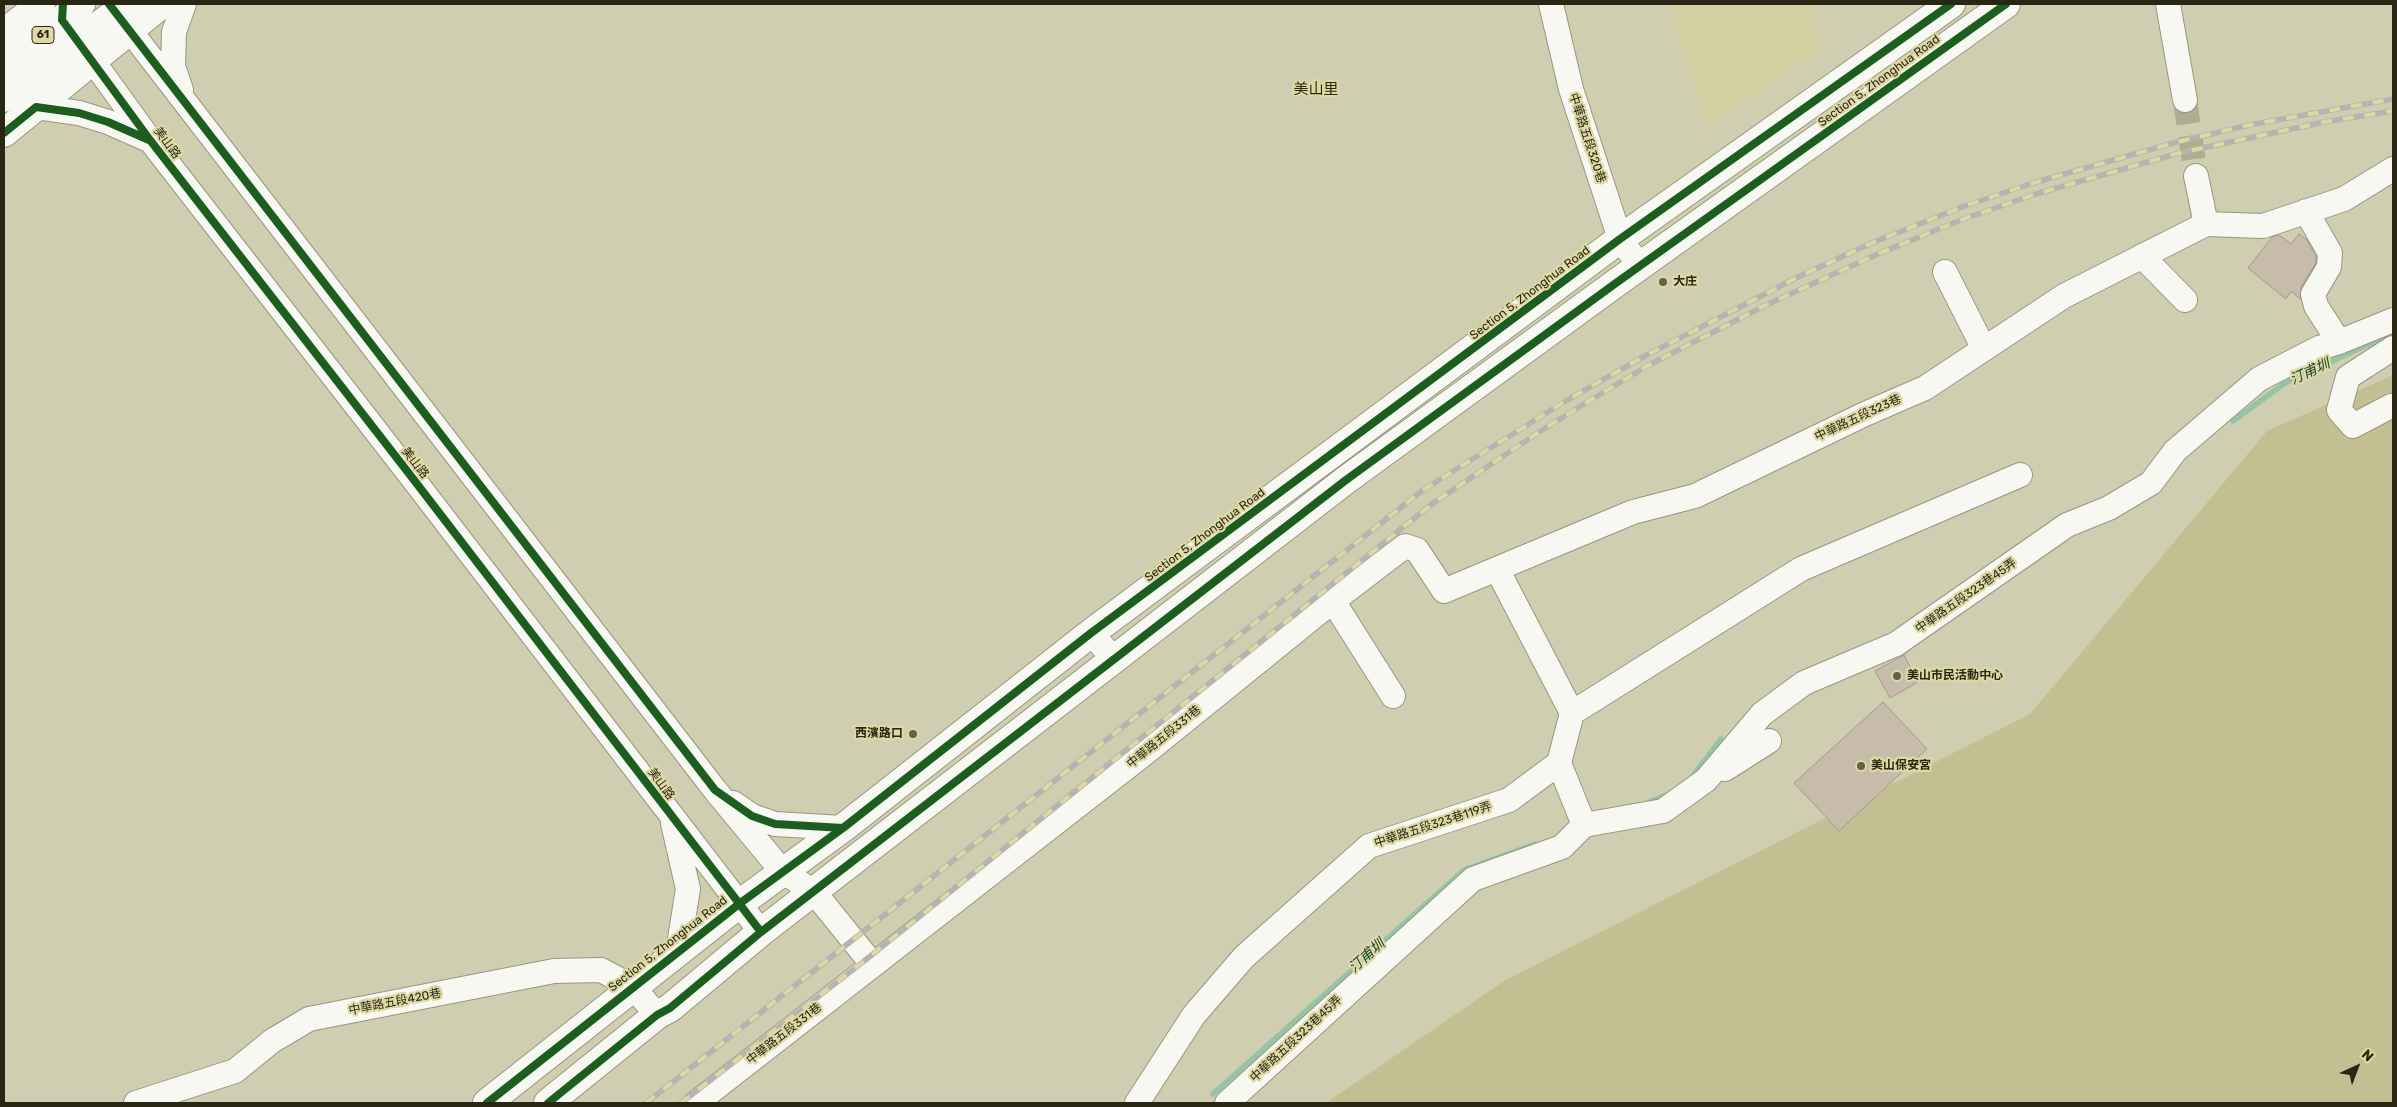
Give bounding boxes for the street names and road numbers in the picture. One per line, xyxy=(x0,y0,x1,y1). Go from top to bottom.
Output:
road number: 61 xyxy=(32,26,54,44)
street label: Section 5, Zhonghua Road xyxy=(1815,32,1943,130)
street label: 中華路五段320巷 xyxy=(1566,91,1608,185)
street label: 美山路 xyxy=(150,124,184,162)
street label: Section 5, Zhonghua Road xyxy=(1467,243,1593,343)
street label: 中華路五段323巷 xyxy=(1813,392,1903,444)
street label: 美山路 xyxy=(398,444,432,482)
street label: Section 5, Zhonghua Road xyxy=(1142,485,1268,585)
street label: 中華路五段323巷45弄 xyxy=(1913,556,2019,636)
street label: 中華路五段331巷 xyxy=(1124,703,1204,771)
street label: 美山路 xyxy=(644,765,678,803)
street label: 中華路五段323巷119弄 xyxy=(1372,799,1494,851)
street label: Section 5, Zhonghua Road xyxy=(606,893,730,995)
street label: 中華路五段420巷 xyxy=(347,986,443,1018)
street label: 中華路五段323巷45弄 xyxy=(1247,993,1345,1085)
street label: 中華路五段331巷 xyxy=(744,1000,824,1068)

